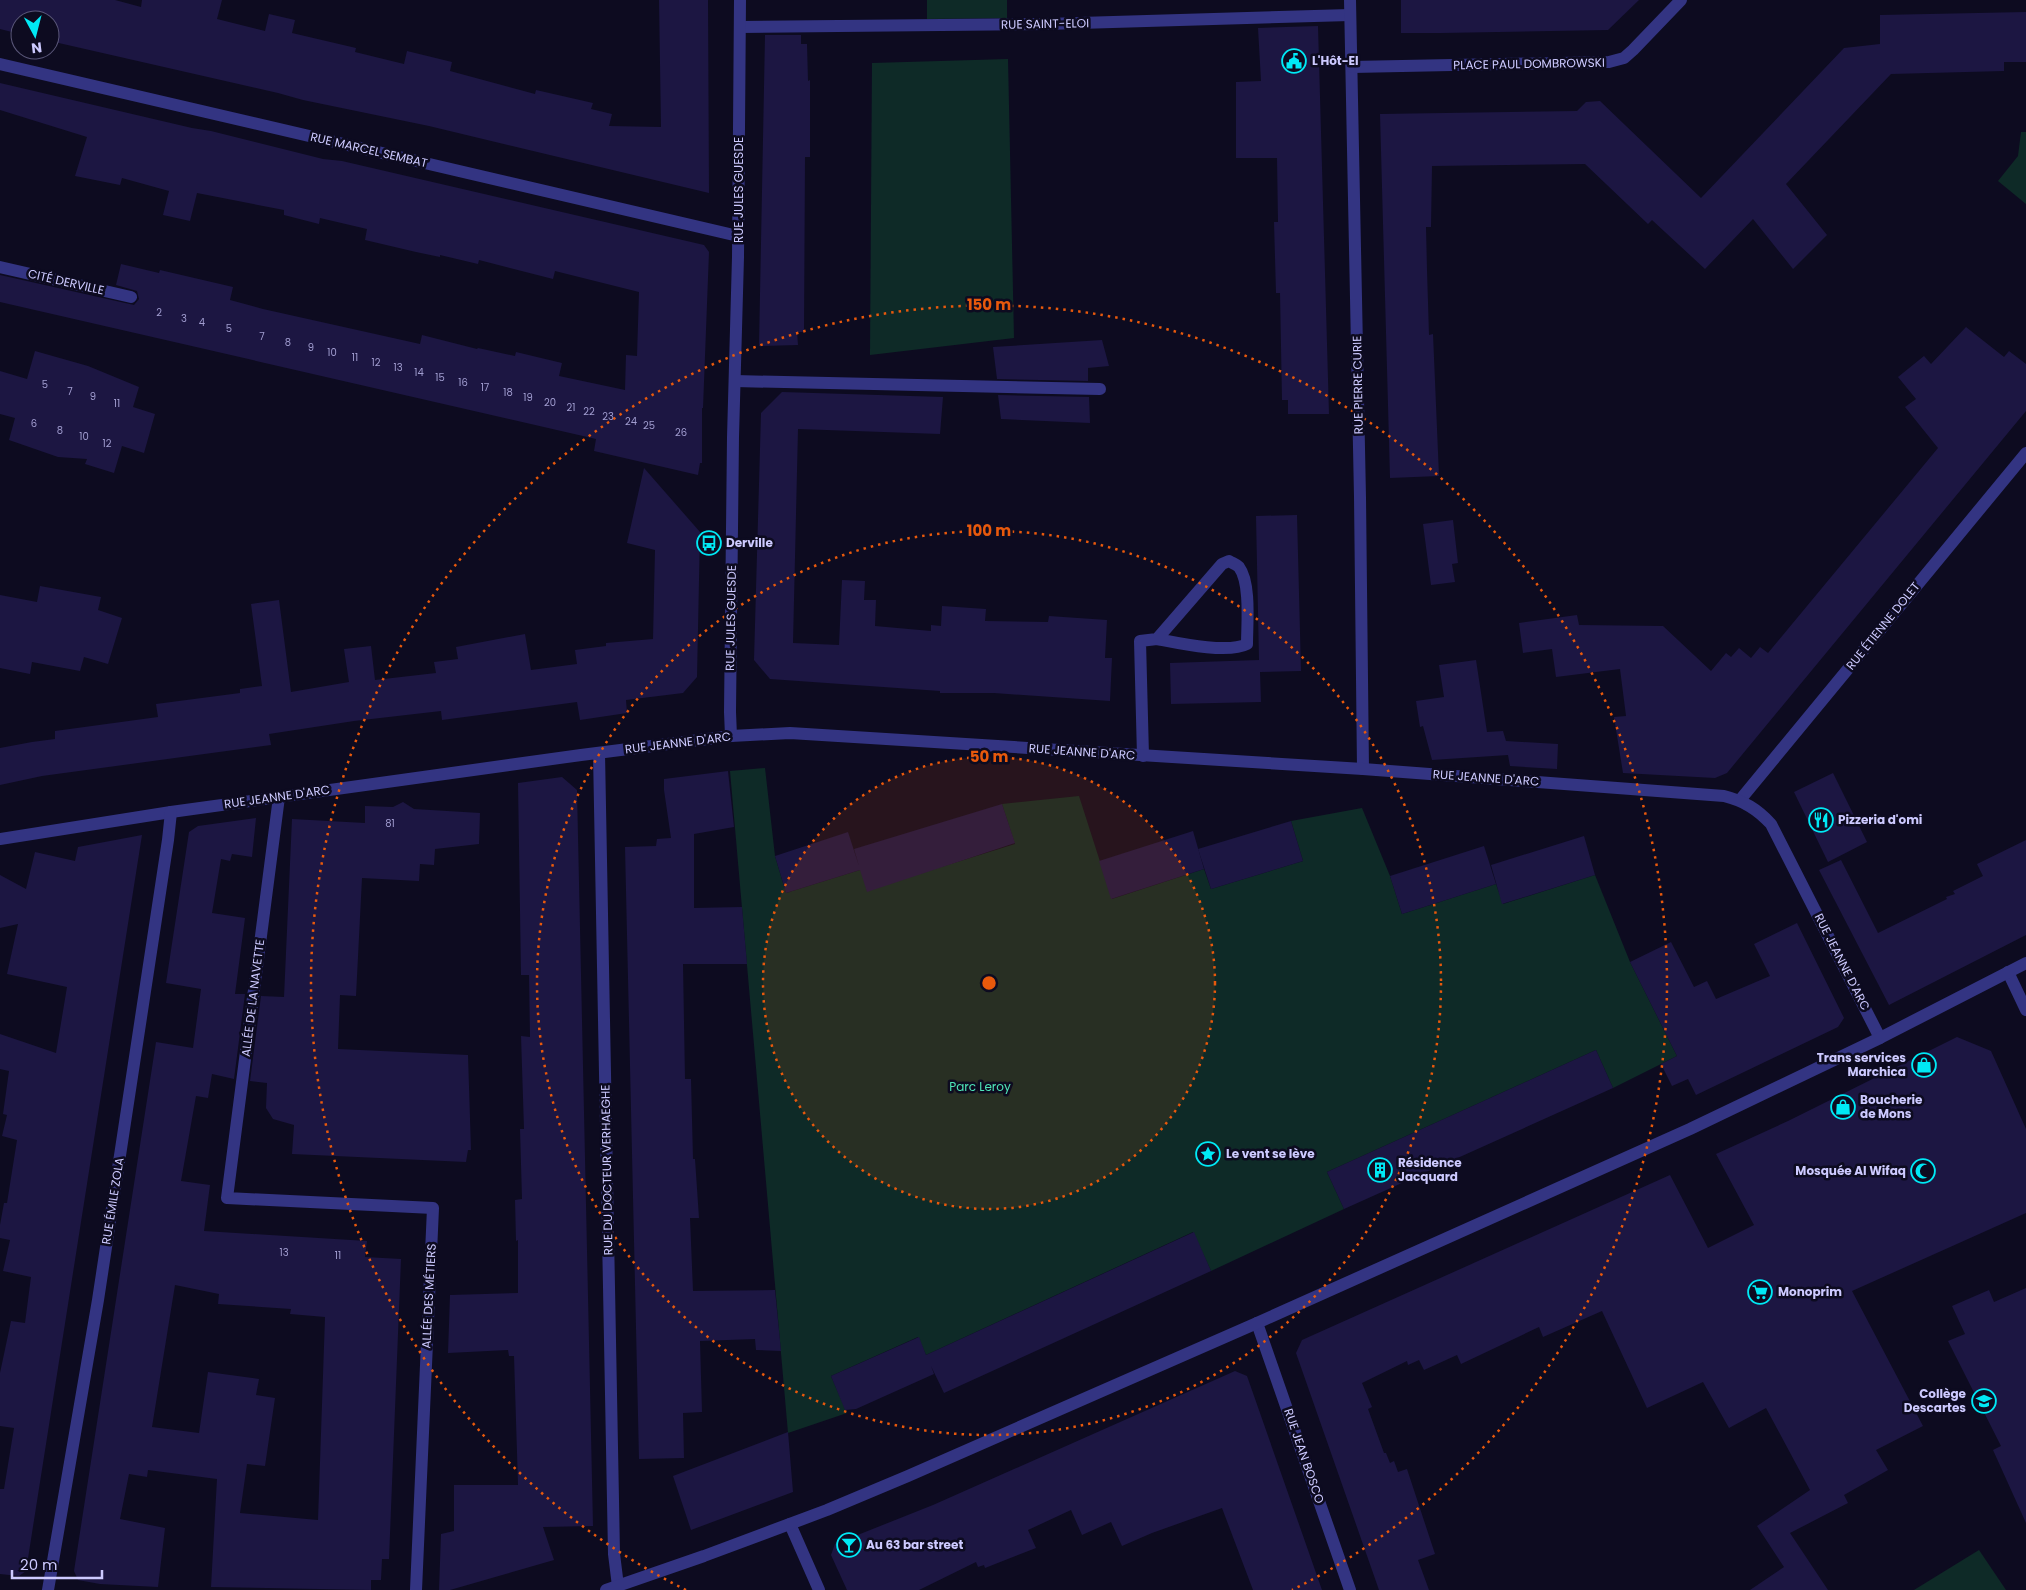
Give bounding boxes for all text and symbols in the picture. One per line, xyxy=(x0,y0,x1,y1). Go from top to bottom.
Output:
north arrow xyxy=(10,10,60,60)
street label: RUE SAINT-ELOI xyxy=(1001,14,1089,33)
text: N xyxy=(30,37,43,58)
public building icon: L'Hôt-El xyxy=(1281,48,1307,74)
place label: L'Hôt-El xyxy=(1312,52,1359,69)
street label: PLACE PAUL DOMBROWSKI xyxy=(1453,54,1605,73)
street label: RUE MARCEL SEMBAT xyxy=(309,128,430,171)
street label: RUE JULES GUESDE xyxy=(730,137,747,243)
street label: CITÉ DERVILLE xyxy=(26,265,106,299)
text: 150 m xyxy=(967,294,1011,315)
house number: 2 xyxy=(156,305,162,320)
house number: 3 xyxy=(181,311,187,326)
house number: 4 xyxy=(199,315,205,330)
house number: 5 xyxy=(226,321,232,336)
house number: 7 xyxy=(259,329,265,344)
house number: 8 xyxy=(285,335,291,350)
street label: RUE PIERRE CURIE xyxy=(1348,336,1367,434)
house number: 9 xyxy=(308,340,314,355)
house number: 10 xyxy=(327,345,337,360)
house number: 11 xyxy=(352,350,358,365)
house number: 12 xyxy=(372,355,381,370)
house number: 13 xyxy=(393,360,403,375)
house number: 14 xyxy=(414,365,424,380)
house number: 15 xyxy=(435,370,445,385)
house number: 16 xyxy=(458,375,468,390)
house number: 5 xyxy=(42,377,48,392)
house number: 17 xyxy=(481,380,490,395)
house number: 7 xyxy=(67,384,73,399)
house number: 18 xyxy=(503,385,513,400)
house number: 9 xyxy=(90,389,96,404)
house number: 19 xyxy=(523,390,533,405)
house number: 20 xyxy=(544,395,556,410)
house number: 11 xyxy=(114,396,120,411)
house number: 21 xyxy=(567,400,575,415)
house number: 22 xyxy=(583,404,595,419)
house number: 23 xyxy=(602,409,614,424)
house number: 24 xyxy=(625,414,637,429)
house number: 6 xyxy=(31,416,37,431)
house number: 25 xyxy=(643,418,655,433)
house number: 8 xyxy=(57,423,63,438)
house number: 26 xyxy=(675,425,687,440)
house number: 10 xyxy=(79,429,89,444)
house number: 12 xyxy=(103,436,112,451)
text: 100 m xyxy=(967,520,1011,541)
bus stop icon: Derville xyxy=(696,530,722,556)
place label: Derville xyxy=(726,534,773,551)
street label: RUE JULES GUESDE xyxy=(721,565,740,671)
street label: RUE ÉTIENNE DOLET xyxy=(1842,578,1924,673)
street label: RUE JEANNE D'ARC xyxy=(624,728,732,757)
street label: RUE JEANNE D'ARC xyxy=(1028,739,1136,764)
text: 50 m xyxy=(970,746,1008,767)
street label: RUE JEANNE D'ARC xyxy=(1432,765,1540,790)
street label: RUE JEANNE D'ARC xyxy=(223,781,331,812)
restaurant icon: Pizzeria d'omi xyxy=(1808,807,1834,833)
place label: Pizzeria d'omi xyxy=(1838,811,1922,828)
house number: 81 xyxy=(385,816,395,831)
street label: RUE JEANNE D'ARC xyxy=(1811,910,1874,1013)
street label: ALLÉE DE LA NAVETTE xyxy=(237,938,268,1058)
centre of rings xyxy=(980,974,998,992)
place label: Trans services Marchica xyxy=(1817,1049,1906,1080)
shop icon: Trans services Marchica xyxy=(1911,1052,1937,1078)
park label: Parc Leroy xyxy=(949,1078,1011,1095)
street label: RUE DU DOCTEUR VERHAEGHE xyxy=(597,1084,616,1256)
place label: Boucherie de Mons xyxy=(1860,1091,1923,1122)
shop icon: Boucherie de Mons xyxy=(1830,1094,1856,1120)
place icon: Le vent se lève xyxy=(1195,1141,1221,1167)
place label: Le vent se lève xyxy=(1226,1145,1315,1162)
place label: Résidence Jacquard xyxy=(1398,1154,1462,1185)
street label: RUE ÉMILE ZOLA xyxy=(97,1156,128,1246)
building icon: Résidence Jacquard xyxy=(1367,1157,1393,1183)
mosque icon: Mosquée Al Wifaq xyxy=(1910,1158,1936,1184)
place label: Mosquée Al Wifaq xyxy=(1795,1162,1906,1179)
street label: ALLÉE DES MÉTIERS xyxy=(417,1243,440,1349)
house number: 13 xyxy=(279,1245,289,1260)
house number: 11 xyxy=(335,1248,341,1263)
supermarket icon: Monoprim xyxy=(1747,1279,1773,1305)
place label: Monoprim xyxy=(1778,1283,1842,1300)
place label: Collège Descartes xyxy=(1904,1385,1967,1416)
school or university icon: Collège Descartes xyxy=(1971,1388,1997,1414)
street label: RUE JEAN BOSCO xyxy=(1280,1406,1329,1506)
bar icon: Au 63 bar street xyxy=(836,1532,862,1558)
place label: Au 63 bar street xyxy=(866,1536,963,1553)
scale bar xyxy=(12,1548,102,1580)
text: 20 m xyxy=(20,1554,58,1575)

